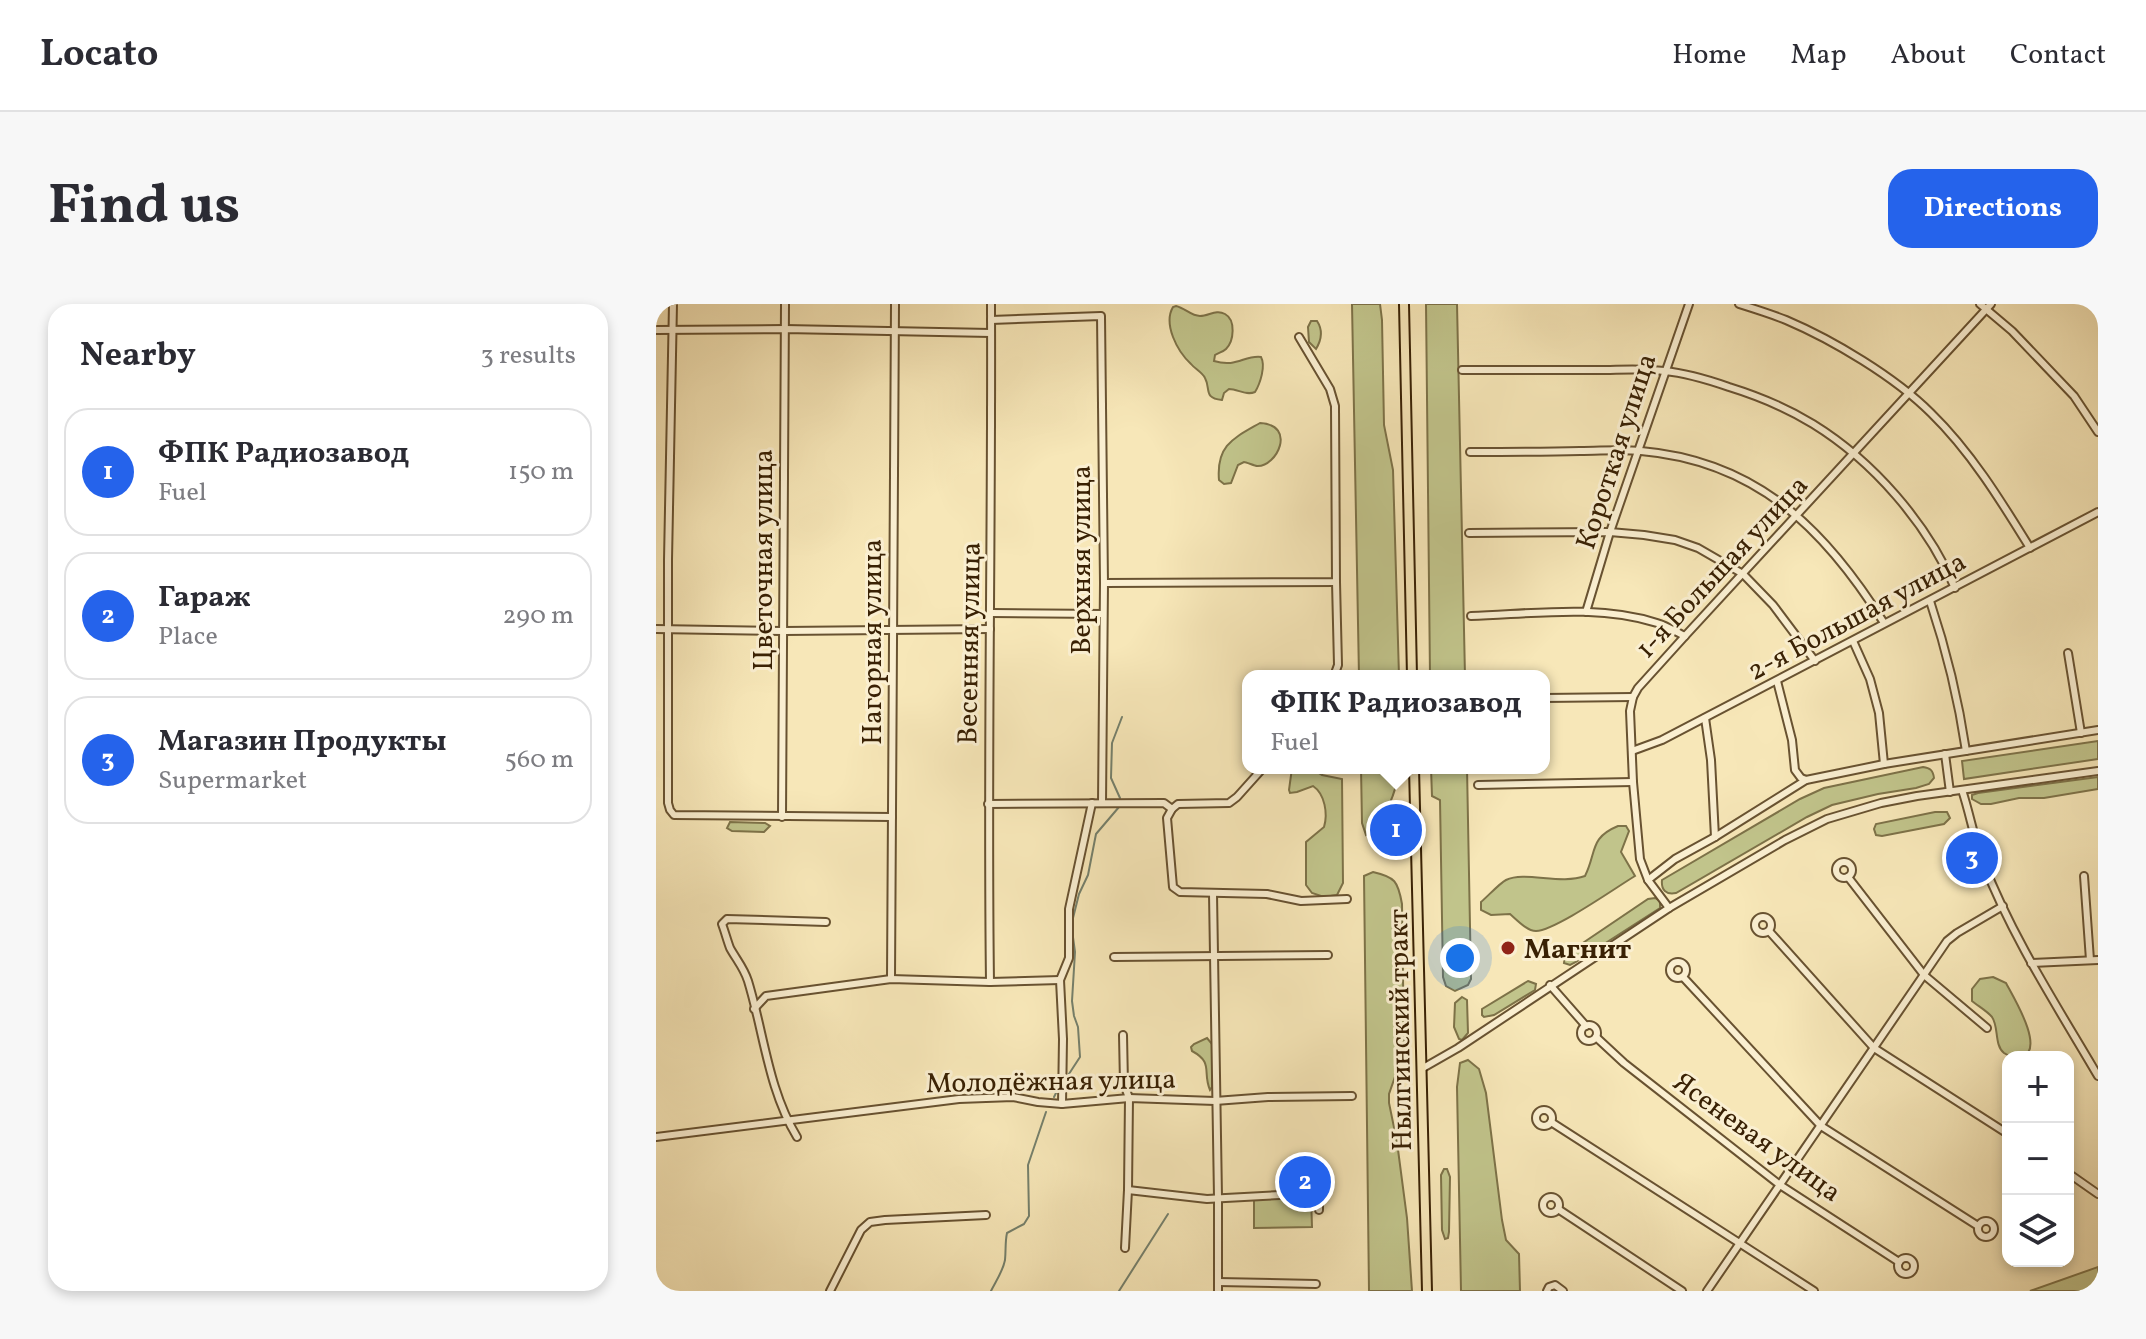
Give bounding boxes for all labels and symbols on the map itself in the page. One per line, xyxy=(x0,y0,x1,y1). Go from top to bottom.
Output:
street label: Короткая улица xyxy=(1567,349,1667,555)
street label: Цветочная улица xyxy=(745,449,784,671)
street label: Верхняя улица xyxy=(1063,465,1102,655)
street label: 1-я Большая улица xyxy=(1628,468,1818,668)
street label: Нагорная улица xyxy=(854,539,893,745)
street label: Весенняя улица xyxy=(949,541,992,745)
street label: 2-я Большая улица xyxy=(1741,543,1973,691)
pin: 1 xyxy=(1370,800,1422,860)
pin: 3 xyxy=(1946,828,1998,888)
street label: Нылгинский тракт xyxy=(1380,909,1423,1151)
place label: Магнит xyxy=(1524,931,1632,970)
your location xyxy=(1440,938,1480,978)
marker: Магнит xyxy=(1499,939,1517,957)
street label: Молодёжная улица xyxy=(926,1061,1176,1104)
street label: Ясеневая улица xyxy=(1664,1064,1849,1212)
pin: 2 xyxy=(1279,1152,1331,1212)

